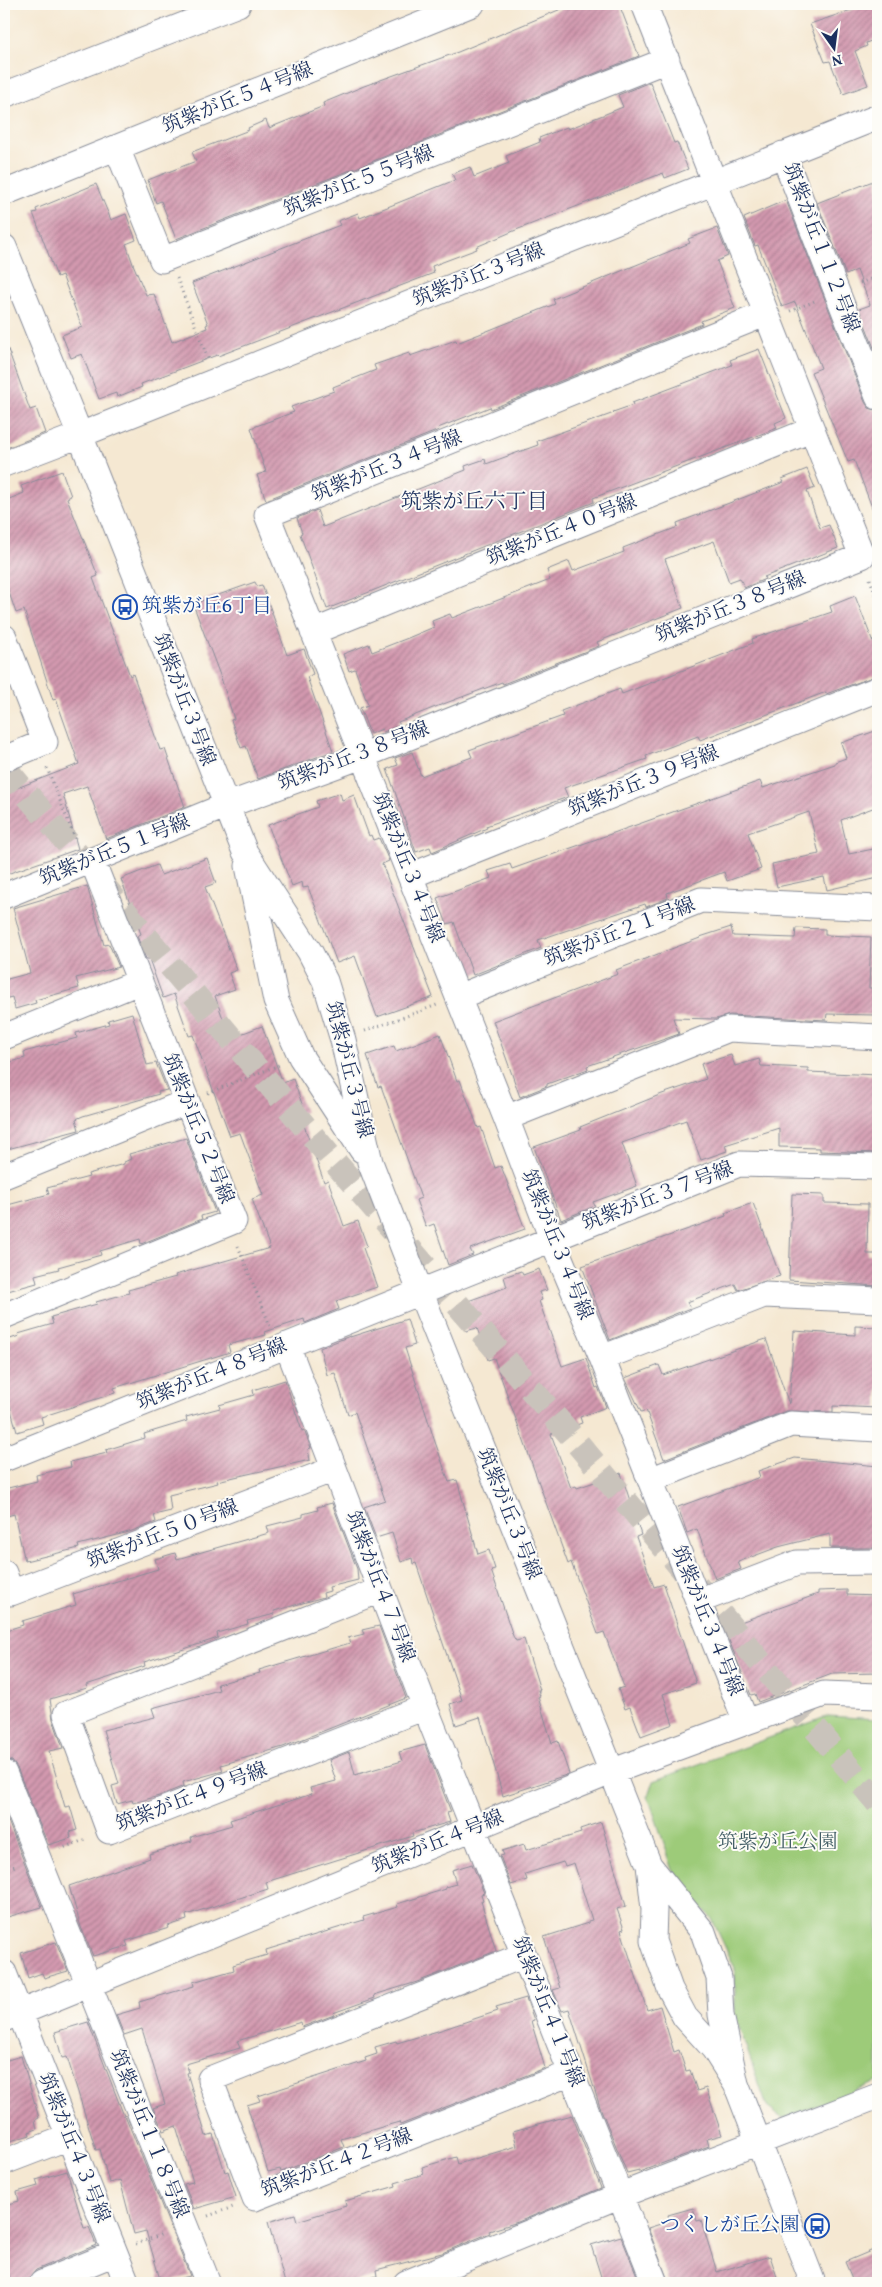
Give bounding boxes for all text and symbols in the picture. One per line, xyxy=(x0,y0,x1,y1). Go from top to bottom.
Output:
north arrow xyxy=(810,22,860,72)
text: N xyxy=(830,49,844,70)
street label: 筑紫が丘５４号線 xyxy=(159,56,317,142)
street label: 筑紫が丘５５号線 xyxy=(280,139,438,225)
street label: 筑紫が丘１１２号線 xyxy=(775,159,865,337)
street label: 筑紫が丘３号線 xyxy=(409,237,549,315)
street label: 筑紫が丘３４号線 xyxy=(308,424,466,510)
district label: 筑紫が丘六丁目 xyxy=(401,488,548,517)
street label: 筑紫が丘４０号線 xyxy=(483,488,641,574)
street label: 筑紫が丘３８号線 xyxy=(652,565,810,651)
place label: 筑紫が丘6丁目 xyxy=(142,593,272,621)
bus stop icon: 筑紫が丘6丁目 xyxy=(112,594,138,620)
street label: 筑紫が丘３号線 xyxy=(145,630,221,770)
street label: 筑紫が丘３８号線 xyxy=(274,715,434,799)
street label: 筑紫が丘３９号線 xyxy=(565,739,723,825)
street label: 筑紫が丘３４号線 xyxy=(364,789,450,947)
street label: 筑紫が丘５１号線 xyxy=(36,808,194,894)
street label: 筑紫が丘２１号線 xyxy=(540,891,700,975)
street label: 筑紫が丘３号線 xyxy=(317,999,379,1141)
street label: 筑紫が丘５２号線 xyxy=(154,1050,240,1208)
street label: 筑紫が丘３７号線 xyxy=(578,1155,738,1239)
street label: 筑紫が丘３４号線 xyxy=(513,1166,599,1324)
street label: 筑紫が丘４８号線 xyxy=(133,1332,291,1418)
street label: 筑紫が丘３号線 xyxy=(469,1444,547,1584)
street label: 筑紫が丘５０号線 xyxy=(83,1493,243,1577)
street label: 筑紫が丘４７号線 xyxy=(337,1507,421,1667)
street label: 筑紫が丘３４号線 xyxy=(663,1542,749,1700)
street label: 筑紫が丘４９号線 xyxy=(112,1756,272,1840)
street label: 筑紫が丘４号線 xyxy=(368,1804,508,1882)
park label: 筑紫が丘公園 xyxy=(718,1829,838,1857)
street label: 筑紫が丘４１号線 xyxy=(504,1933,590,2091)
street label: 筑紫が丘１１８号線 xyxy=(101,2045,195,2223)
street label: 筑紫が丘４３号線 xyxy=(30,2069,116,2227)
street label: 筑紫が丘４２号線 xyxy=(257,2122,417,2206)
place label: つくしが丘公園 xyxy=(660,2212,800,2240)
bus stop icon: つくしが丘公園 xyxy=(804,2213,830,2239)

